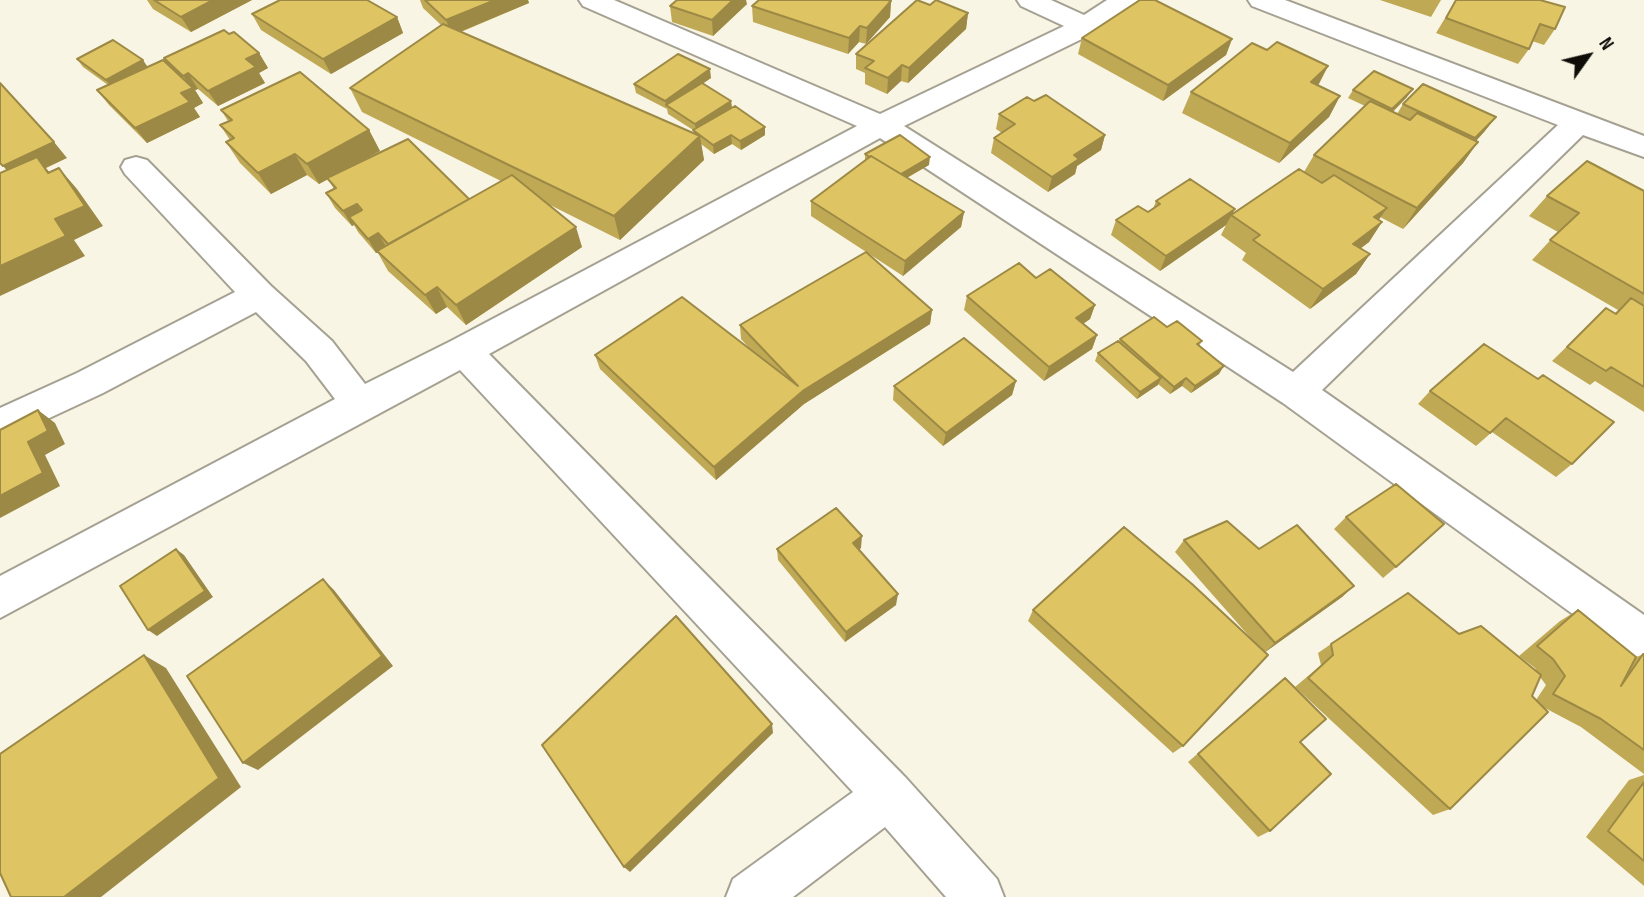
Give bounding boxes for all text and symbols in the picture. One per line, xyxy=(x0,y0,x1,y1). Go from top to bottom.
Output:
north arrow xyxy=(1553,21,1623,91)
text: N xyxy=(1593,33,1618,55)

